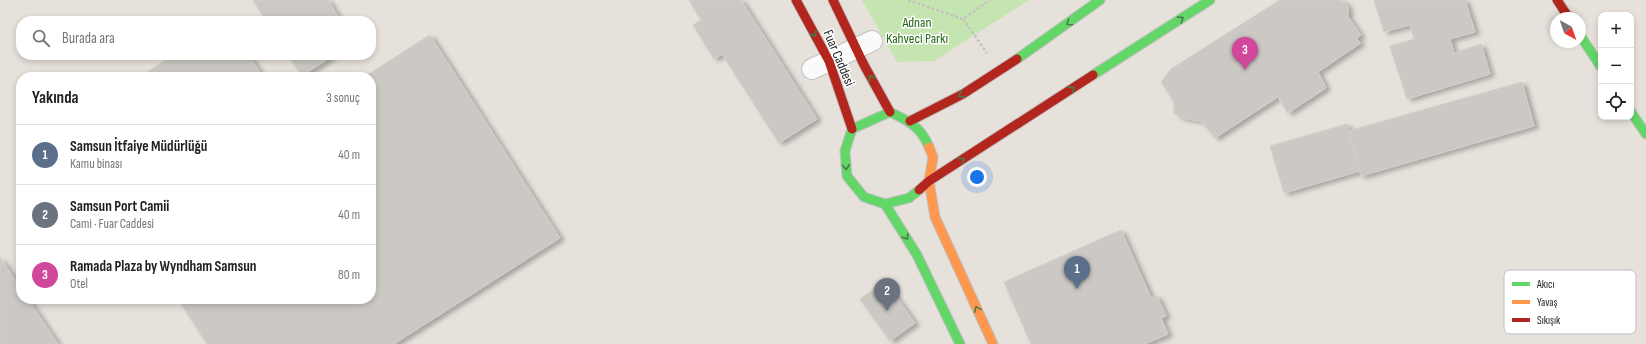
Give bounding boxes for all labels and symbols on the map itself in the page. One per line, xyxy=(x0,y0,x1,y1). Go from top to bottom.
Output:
north arrow xyxy=(1550,12,1586,48)
park label: Adnan Kahveci Parkı xyxy=(886,14,948,47)
one-way arrow xyxy=(1177,16,1184,24)
one-way arrow xyxy=(1066,18,1073,25)
street label: Fuar Caddesi xyxy=(820,27,858,89)
one-way arrow xyxy=(810,30,817,38)
pin: 3 xyxy=(1232,37,1258,70)
one-way arrow xyxy=(869,75,876,82)
one-way arrow xyxy=(1067,87,1074,94)
one-way arrow xyxy=(958,90,965,98)
one-way arrow xyxy=(958,158,965,165)
one-way arrow xyxy=(841,164,850,170)
your location xyxy=(967,167,987,187)
one-way arrow xyxy=(901,233,908,240)
pin: 1 xyxy=(1064,256,1090,289)
legend xyxy=(1504,270,1636,334)
pin: 2 xyxy=(874,278,900,311)
text: Akıcı xyxy=(1536,278,1554,291)
text: Yavaş xyxy=(1537,296,1558,309)
one-way arrow xyxy=(974,305,982,313)
text: Sıkışık xyxy=(1537,314,1561,327)

